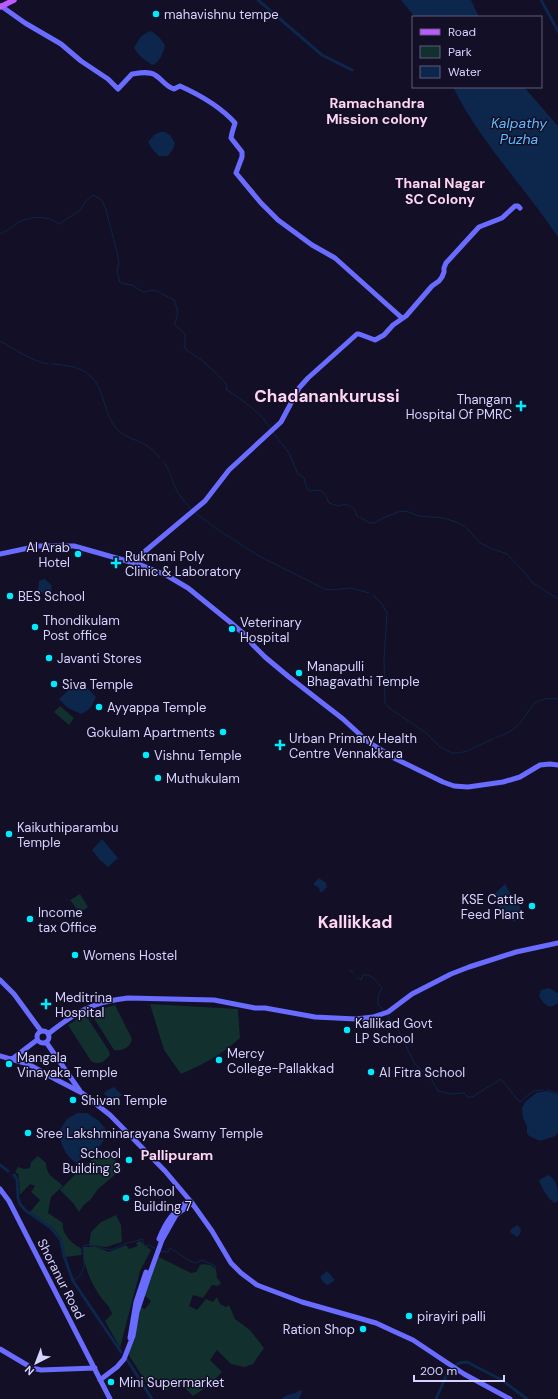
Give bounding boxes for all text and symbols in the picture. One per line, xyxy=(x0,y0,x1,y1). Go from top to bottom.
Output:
place label: mahavishnu tempe xyxy=(164,6,279,23)
marker: mahavishnu tempe xyxy=(151,9,161,19)
legend xyxy=(412,16,542,88)
text: Road xyxy=(448,24,476,40)
text: Park xyxy=(448,44,472,60)
text: Water xyxy=(448,64,482,80)
district label: Ramachandra Mission colony xyxy=(326,94,428,128)
water label: Kalpathy Puzha xyxy=(491,114,548,148)
district label: Thanal Nagar SC Colony xyxy=(395,174,485,208)
district label: Chadanankurussi xyxy=(254,385,400,407)
place label: Thangam Hospital Of PMRC xyxy=(406,391,512,423)
marker: Thangam Hospital Of PMRC xyxy=(515,400,527,412)
place label: Al Arab Hotel xyxy=(26,539,70,571)
place label: Rukmani Poly Clinic & Laboratory xyxy=(125,548,241,580)
marker: Al Arab Hotel xyxy=(73,549,83,559)
marker: Rukmani Poly Clinic & Laboratory xyxy=(110,557,122,569)
place label: BES School xyxy=(18,588,85,605)
marker: BES School xyxy=(5,591,15,601)
place label: Thondikulam Post office xyxy=(43,612,120,644)
place label: Veterinary Hospital xyxy=(240,614,302,646)
marker: Thondikulam Post office xyxy=(30,622,40,632)
marker: Veterinary Hospital xyxy=(227,624,237,634)
place label: Javanti Stores xyxy=(57,650,142,667)
marker: Javanti Stores xyxy=(44,653,54,663)
place label: Manapulli Bhagavathi Temple xyxy=(307,658,420,690)
marker: Manapulli Bhagavathi Temple xyxy=(294,668,304,678)
place label: Siva Temple xyxy=(62,676,133,693)
marker: Siva Temple xyxy=(49,679,59,689)
place label: Ayyappa Temple xyxy=(107,699,206,716)
marker: Ayyappa Temple xyxy=(94,702,104,712)
place label: Gokulam Apartments xyxy=(87,724,215,741)
marker: Gokulam Apartments xyxy=(218,727,228,737)
place label: Urban Primary Health Centre Vennakkara xyxy=(289,730,417,762)
marker: Urban Primary Health Centre Vennakkara xyxy=(274,739,286,751)
place label: Vishnu Temple xyxy=(154,747,242,764)
marker: Vishnu Temple xyxy=(141,750,151,760)
place label: Muthukulam xyxy=(166,770,240,787)
marker: Muthukulam xyxy=(153,773,163,783)
place label: Kaikuthiparambu Temple xyxy=(17,819,118,851)
marker: Kaikuthiparambu Temple xyxy=(4,829,14,839)
place label: KSE Cattle Feed Plant xyxy=(461,891,524,923)
marker: KSE Cattle Feed Plant xyxy=(527,901,537,911)
place label: Income tax Office xyxy=(38,904,97,936)
district label: Kallikkad xyxy=(318,911,392,933)
marker: Income tax Office xyxy=(25,914,35,924)
place label: Womens Hostel xyxy=(83,947,177,964)
marker: Womens Hostel xyxy=(70,950,80,960)
place label: Meditrina Hospital xyxy=(55,989,112,1021)
marker: Meditrina Hospital xyxy=(40,998,52,1010)
place label: Kallikad Govt LP School xyxy=(355,1015,433,1047)
marker: Kallikad Govt LP School xyxy=(342,1025,352,1035)
place label: Mercy College-Pallakkad xyxy=(227,1045,334,1077)
place label: Mangala Vinayaka Temple xyxy=(17,1049,118,1081)
marker: Mercy College-Pallakkad xyxy=(214,1055,224,1065)
marker: Mangala Vinayaka Temple xyxy=(4,1059,14,1069)
place label: Al Fitra School xyxy=(379,1064,465,1081)
marker: Al Fitra School xyxy=(366,1067,376,1077)
place label: Shivan Temple xyxy=(81,1092,167,1109)
marker: Shivan Temple xyxy=(68,1095,78,1105)
place label: Sree Lakshminarayana Swamy Temple xyxy=(36,1125,263,1142)
marker: Sree Lakshminarayana Swamy Temple xyxy=(23,1128,33,1138)
place label: School Building 3 xyxy=(63,1145,121,1177)
district label: Pallipuram xyxy=(141,1146,213,1164)
marker: School Building 3 xyxy=(124,1155,134,1165)
place label: School Building 7 xyxy=(134,1183,192,1215)
marker: School Building 7 xyxy=(121,1193,131,1203)
street label: Shoranur Road xyxy=(33,1236,89,1322)
place label: pirayiri palli xyxy=(417,1308,486,1325)
marker: pirayiri palli xyxy=(404,1311,414,1321)
place label: Ration Shop xyxy=(283,1321,355,1338)
marker: Ration Shop xyxy=(358,1324,368,1334)
north arrow xyxy=(16,1343,56,1383)
scale bar xyxy=(414,1357,504,1383)
text: N xyxy=(22,1363,37,1378)
text: 200 m xyxy=(420,1363,457,1379)
place label: Mini Supermarket xyxy=(119,1374,224,1391)
marker: Mini Supermarket xyxy=(106,1377,116,1387)

